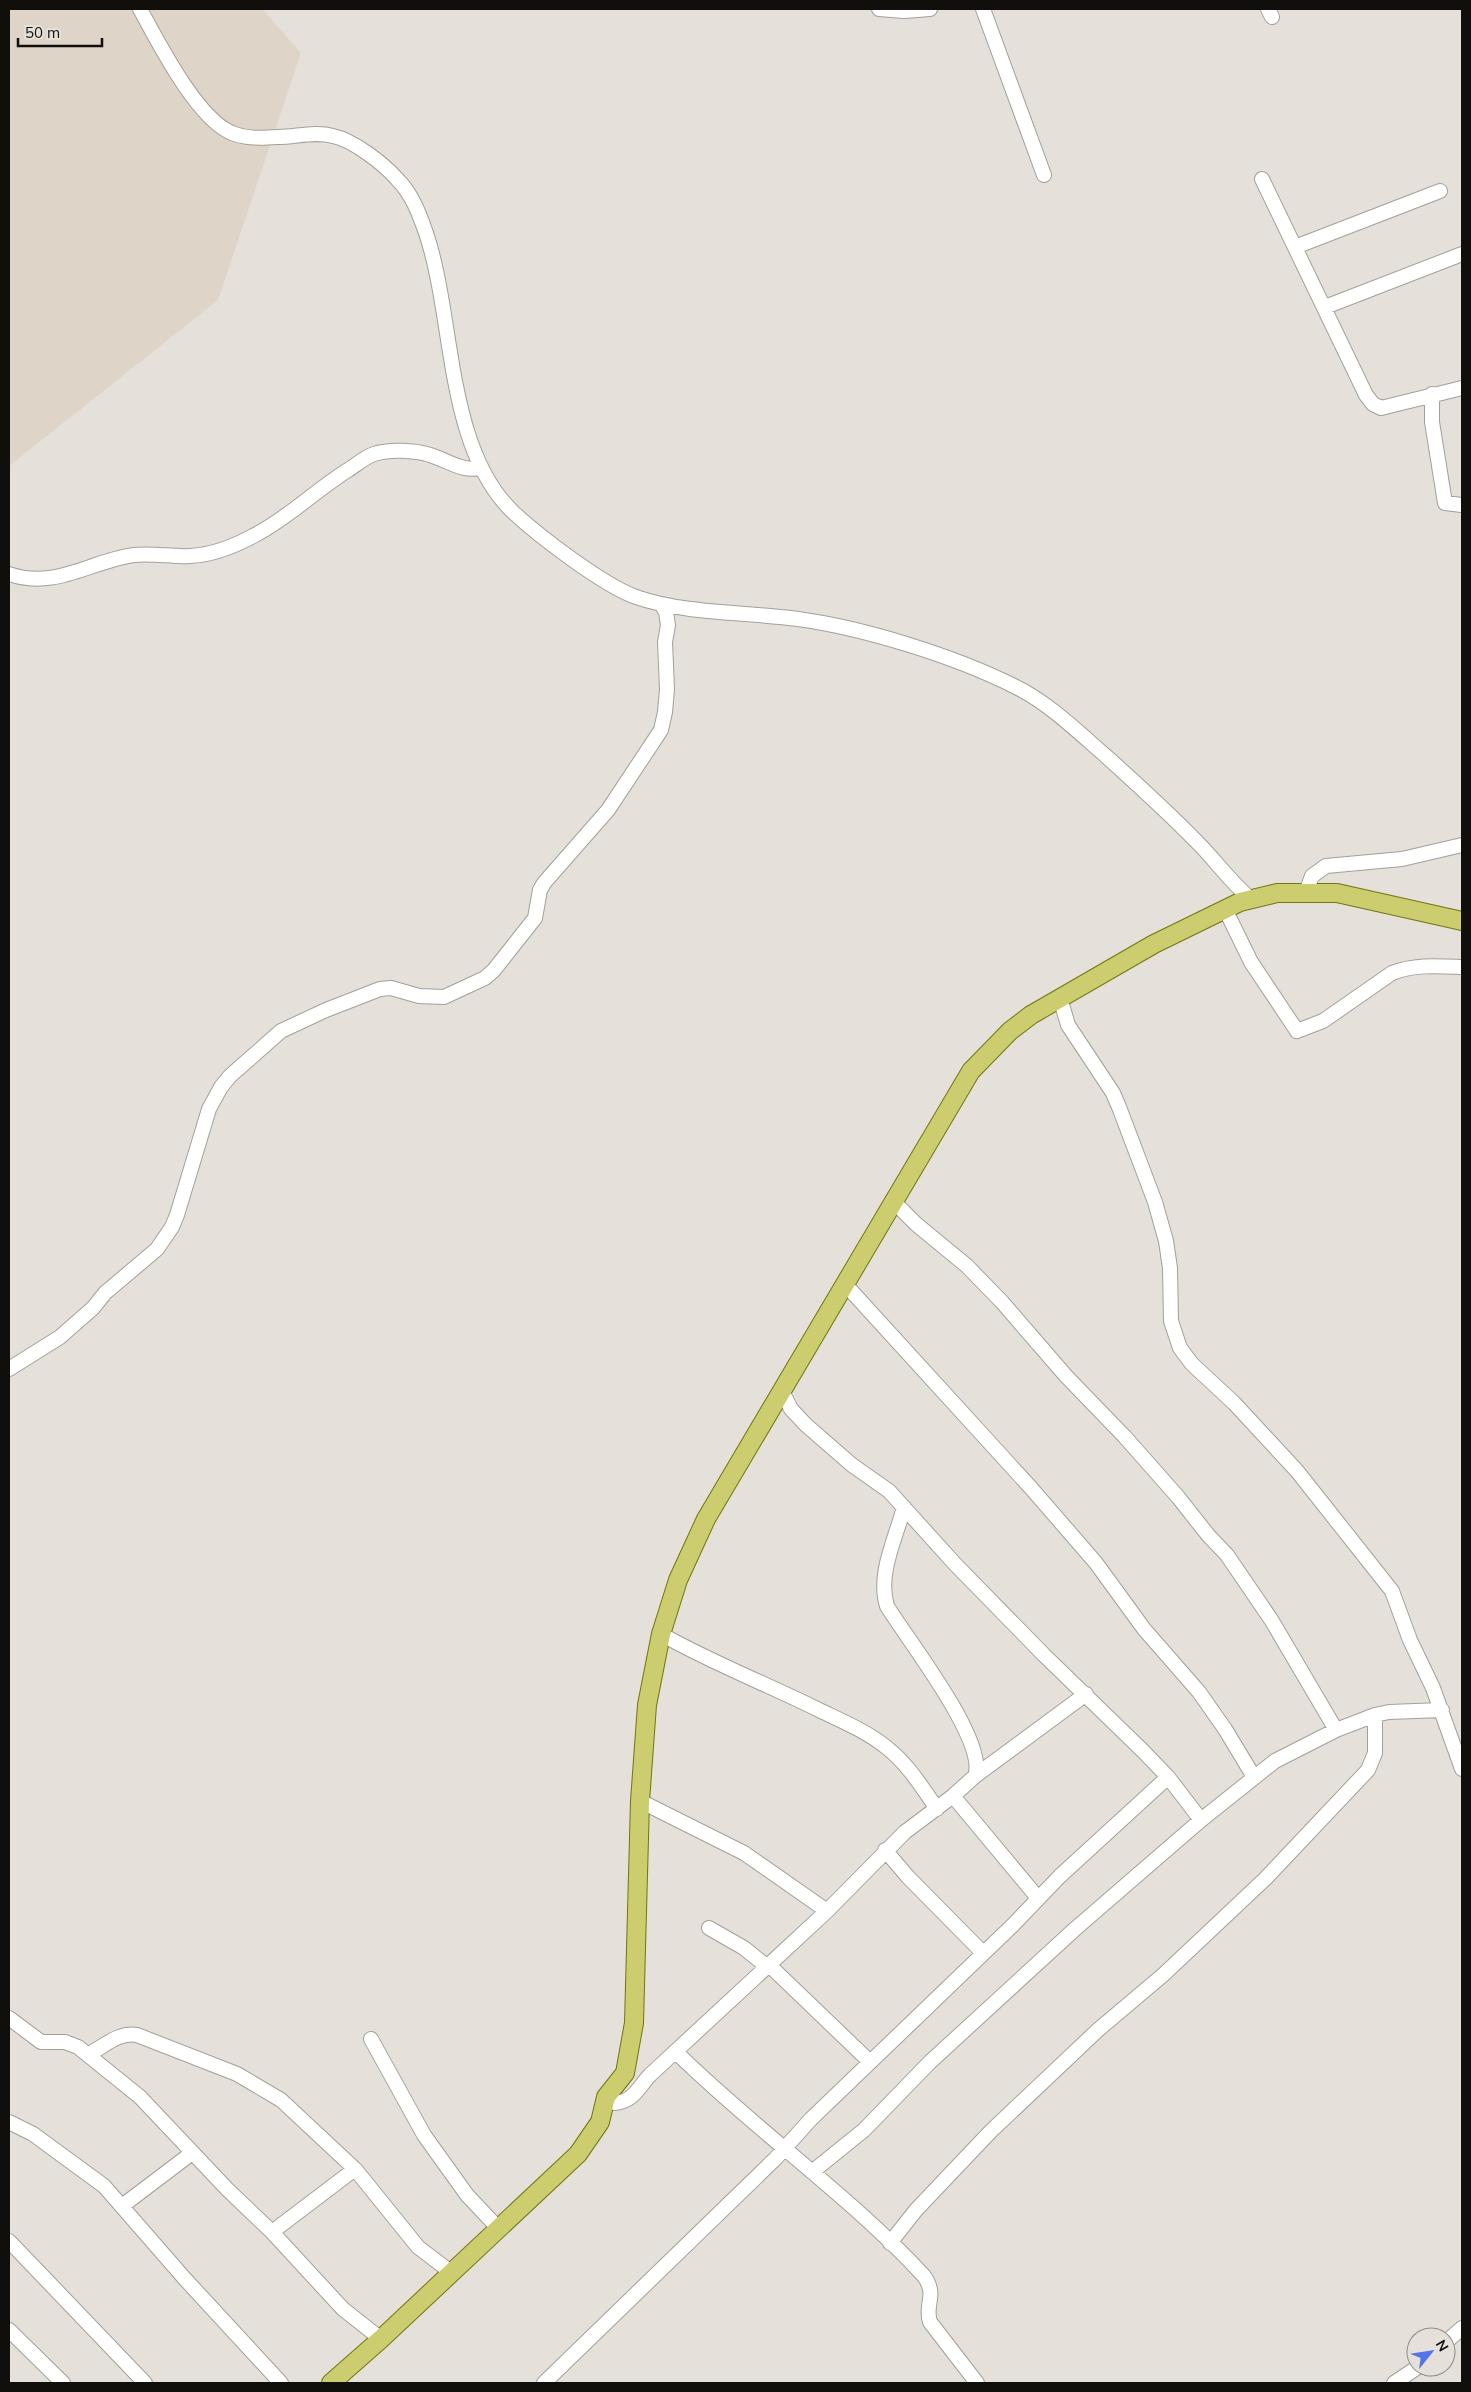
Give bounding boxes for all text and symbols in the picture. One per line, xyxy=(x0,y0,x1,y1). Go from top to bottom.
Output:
scale bar xyxy=(18,15,101,47)
text: 50 m xyxy=(25,23,60,42)
north arrow xyxy=(1406,2327,1456,2377)
text: N xyxy=(1432,2336,1453,2355)

